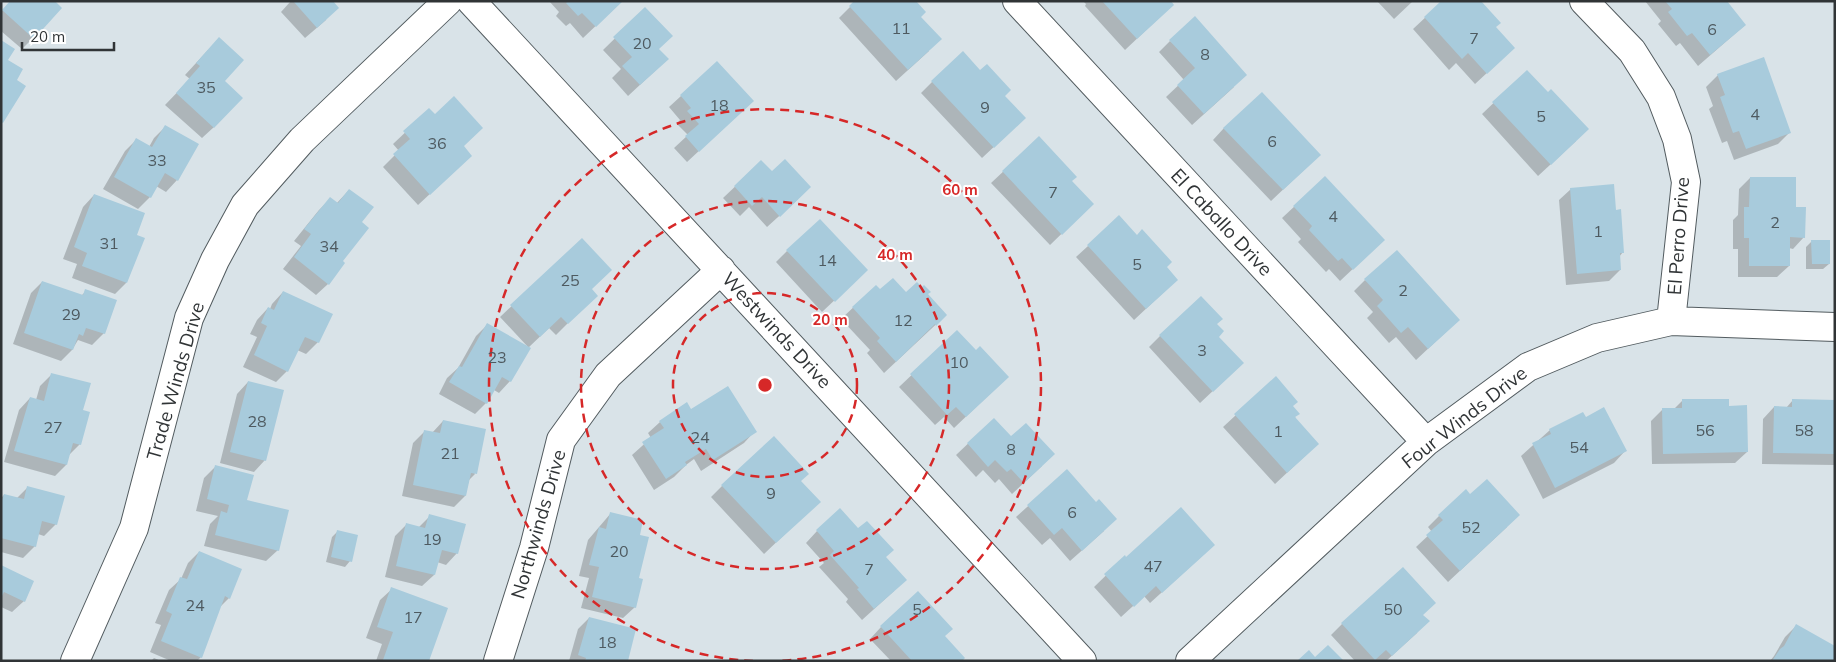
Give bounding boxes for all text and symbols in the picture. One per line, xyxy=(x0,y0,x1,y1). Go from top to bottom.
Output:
house number: 11 xyxy=(891,18,911,38)
house number: 6 xyxy=(1707,19,1717,39)
scale bar xyxy=(22,20,115,52)
text: 20 m xyxy=(30,27,65,46)
house number: 7 xyxy=(1469,28,1479,48)
house number: 20 xyxy=(632,33,652,53)
house number: 8 xyxy=(1200,44,1210,64)
house number: 35 xyxy=(196,77,216,97)
house number: 18 xyxy=(709,95,729,115)
house number: 9 xyxy=(980,97,990,117)
house number: 4 xyxy=(1750,104,1760,124)
house number: 5 xyxy=(1536,106,1546,126)
house number: 6 xyxy=(1267,131,1277,151)
house number: 36 xyxy=(427,133,447,153)
house number: 33 xyxy=(147,150,167,170)
street label: El Caballo Drive xyxy=(1166,163,1278,281)
street label: El Perro Drive xyxy=(1662,176,1694,296)
text: 60 m xyxy=(942,180,978,199)
house number: 7 xyxy=(1048,182,1058,202)
house number: 4 xyxy=(1328,206,1338,226)
house number: 2 xyxy=(1770,212,1780,232)
house number: 1 xyxy=(1593,221,1603,241)
house number: 31 xyxy=(99,233,119,253)
house number: 34 xyxy=(319,236,339,256)
text: 40 m xyxy=(877,245,913,264)
house number: 14 xyxy=(817,250,837,270)
house number: 5 xyxy=(1132,254,1142,274)
street label: Westwinds Drive xyxy=(717,267,837,393)
house number: 25 xyxy=(560,270,580,290)
house number: 2 xyxy=(1398,280,1408,300)
street label: Trade Winds Drive xyxy=(141,299,209,463)
house number: 29 xyxy=(61,304,81,324)
text: 20 m xyxy=(812,310,848,329)
house number: 12 xyxy=(893,310,913,330)
house number: 3 xyxy=(1197,340,1207,360)
house number: 23 xyxy=(487,347,507,367)
house number: 10 xyxy=(949,352,969,372)
street label: Four Winds Drive xyxy=(1397,361,1531,473)
centre of rings xyxy=(756,376,774,394)
house number: 28 xyxy=(247,411,267,431)
house number: 27 xyxy=(43,417,63,437)
house number: 56 xyxy=(1695,420,1715,440)
house number: 58 xyxy=(1794,420,1814,440)
house number: 1 xyxy=(1273,421,1283,441)
house number: 24 xyxy=(690,427,710,447)
house number: 54 xyxy=(1569,437,1589,457)
house number: 8 xyxy=(1006,439,1016,459)
house number: 21 xyxy=(440,443,460,463)
street label: Northwinds Drive xyxy=(505,447,571,601)
house number: 9 xyxy=(766,483,776,503)
house number: 6 xyxy=(1067,502,1077,522)
house number: 52 xyxy=(1461,517,1481,537)
house number: 19 xyxy=(422,529,442,549)
house number: 20 xyxy=(609,541,629,561)
house number: 47 xyxy=(1143,556,1163,576)
house number: 7 xyxy=(864,559,874,579)
house number: 24 xyxy=(185,595,205,615)
house number: 5 xyxy=(912,599,922,619)
house number: 50 xyxy=(1383,599,1403,619)
house number: 17 xyxy=(403,607,423,627)
house number: 18 xyxy=(597,632,617,652)

